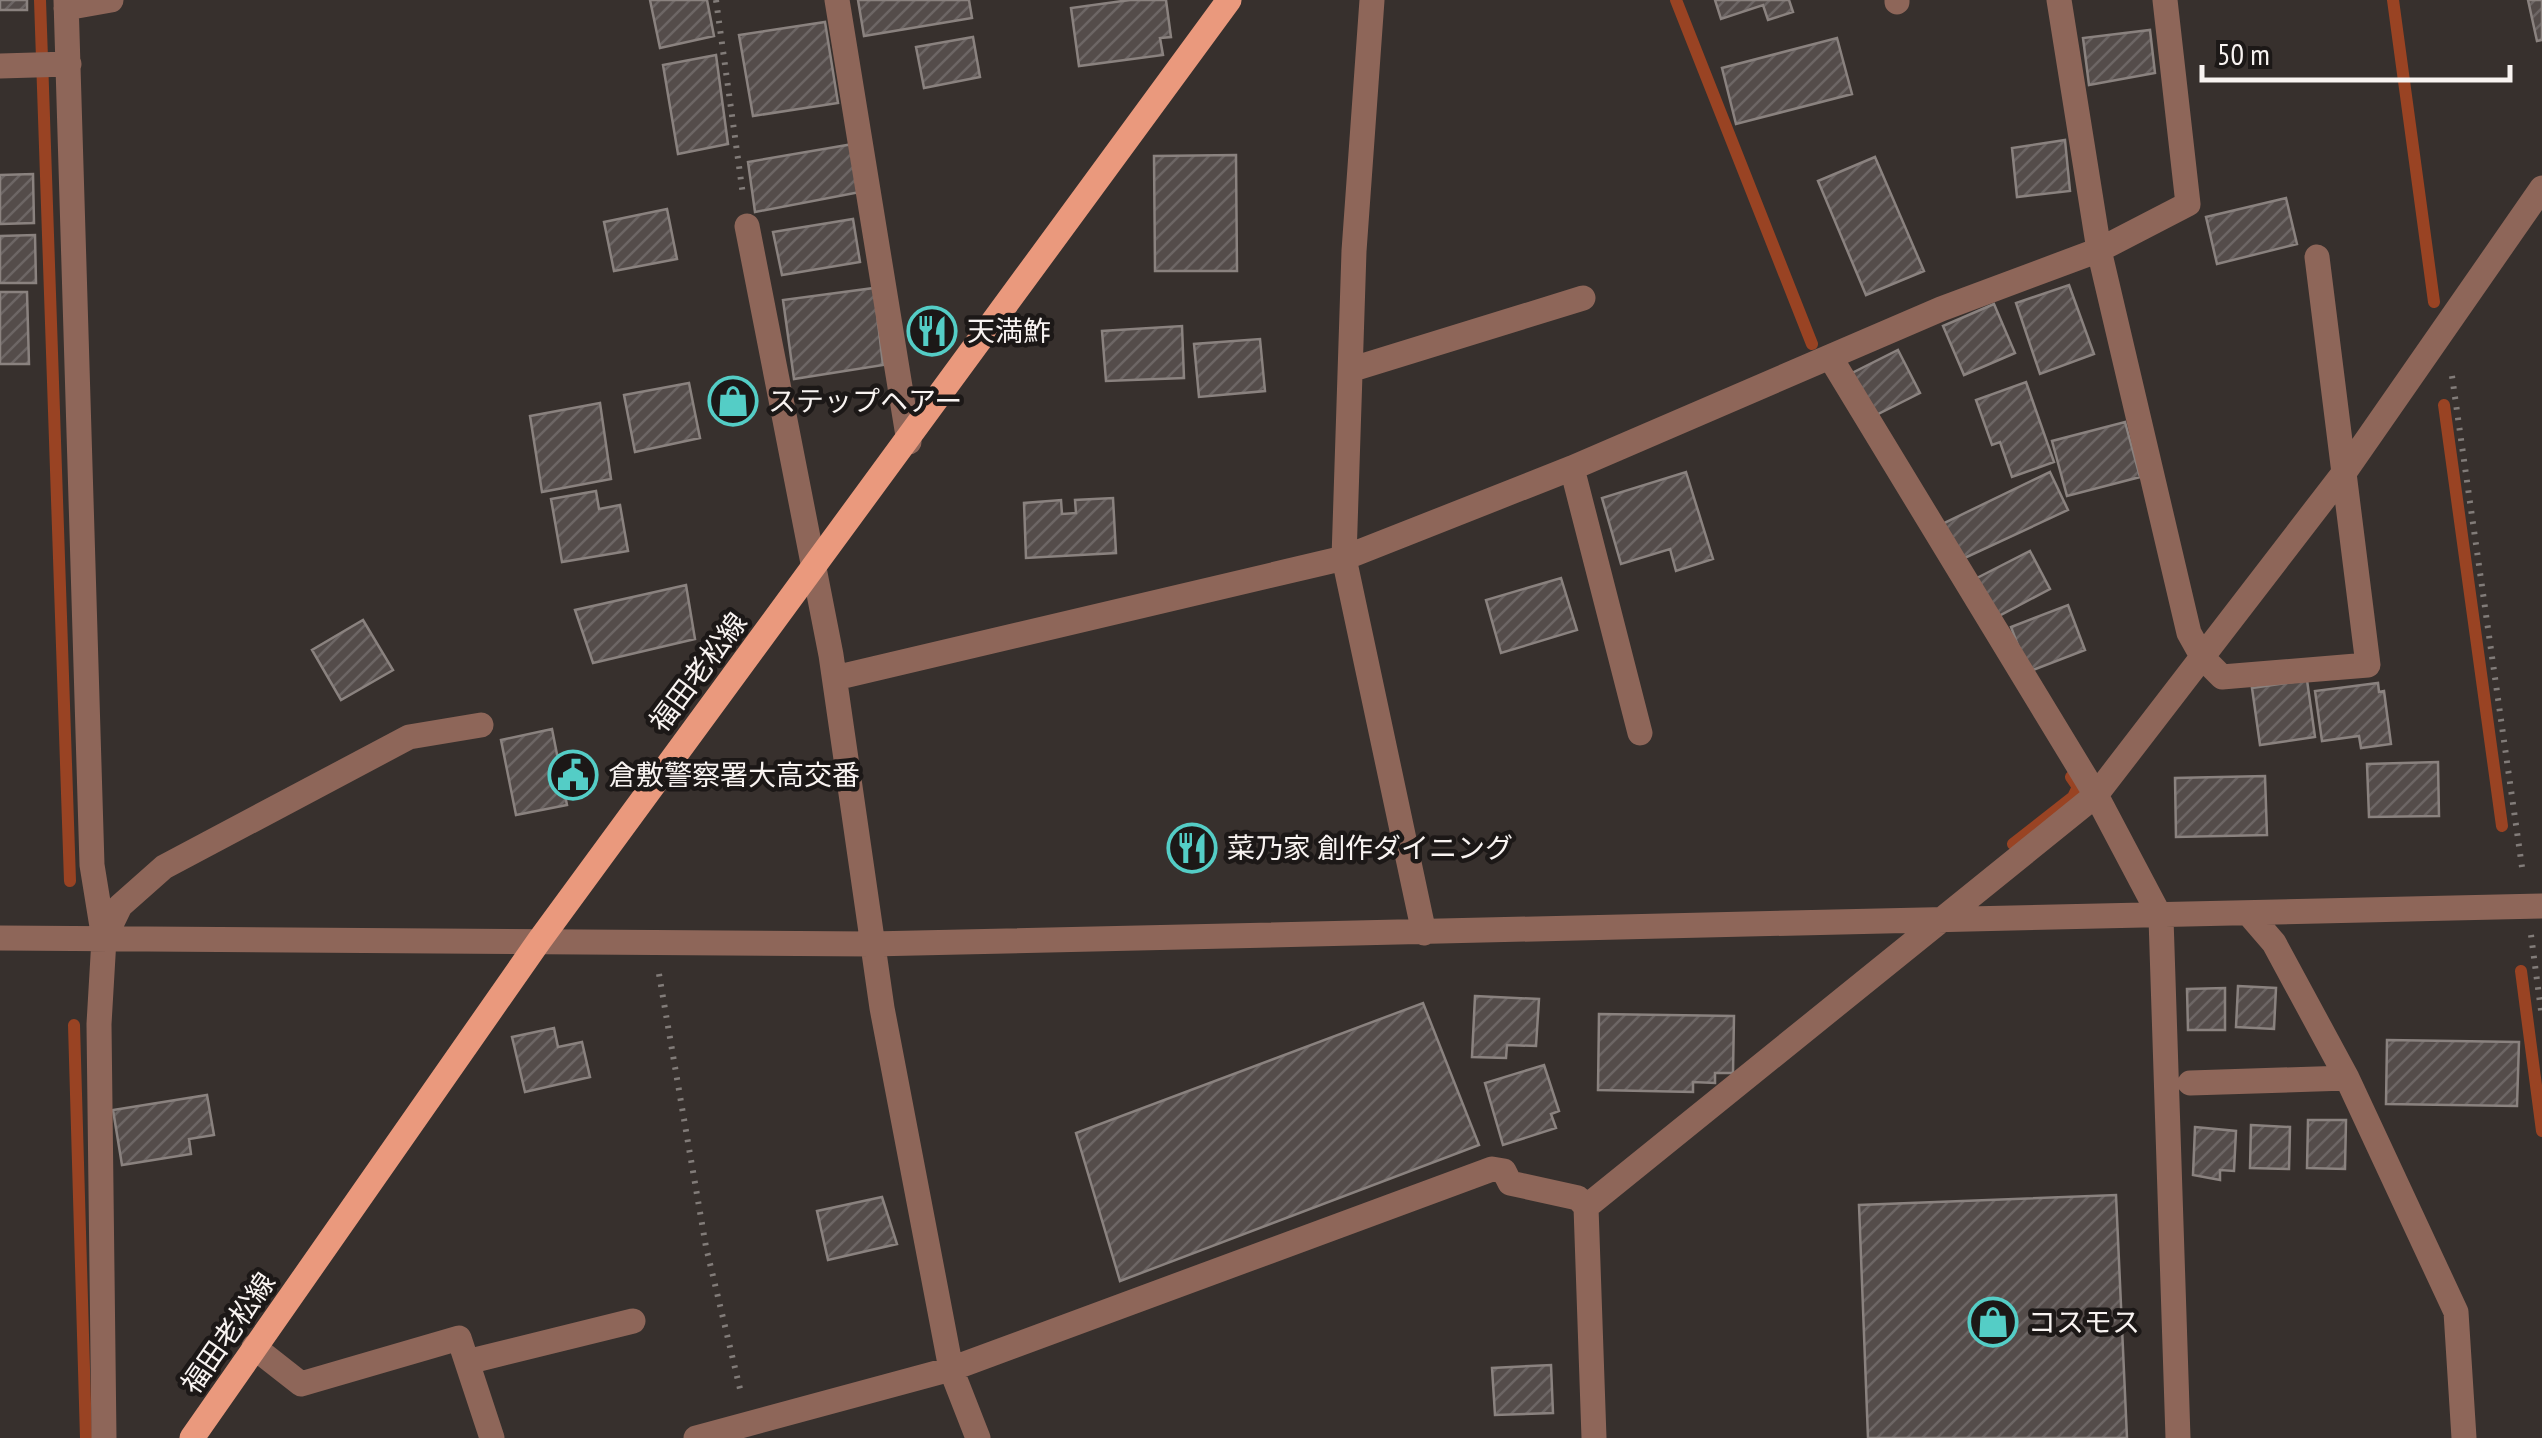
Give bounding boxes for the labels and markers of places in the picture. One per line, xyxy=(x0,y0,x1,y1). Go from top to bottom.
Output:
restaurant icon: 天満鮓 xyxy=(906,305,958,357)
place label: 天満鮓 xyxy=(967,312,1051,349)
shop icon: ステップヘアー xyxy=(707,375,759,427)
place label: ステップヘアー xyxy=(768,382,962,419)
public building icon: 倉敷警察署大高交番 xyxy=(547,749,599,801)
place label: 倉敷警察署大高交番 xyxy=(608,756,860,793)
restaurant icon: 菜乃家 創作ダイニング xyxy=(1166,822,1218,874)
place label: 菜乃家 創作ダイニング xyxy=(1227,829,1513,866)
shop icon: コスモス xyxy=(1967,1296,2019,1348)
place label: コスモス xyxy=(2028,1303,2140,1340)

